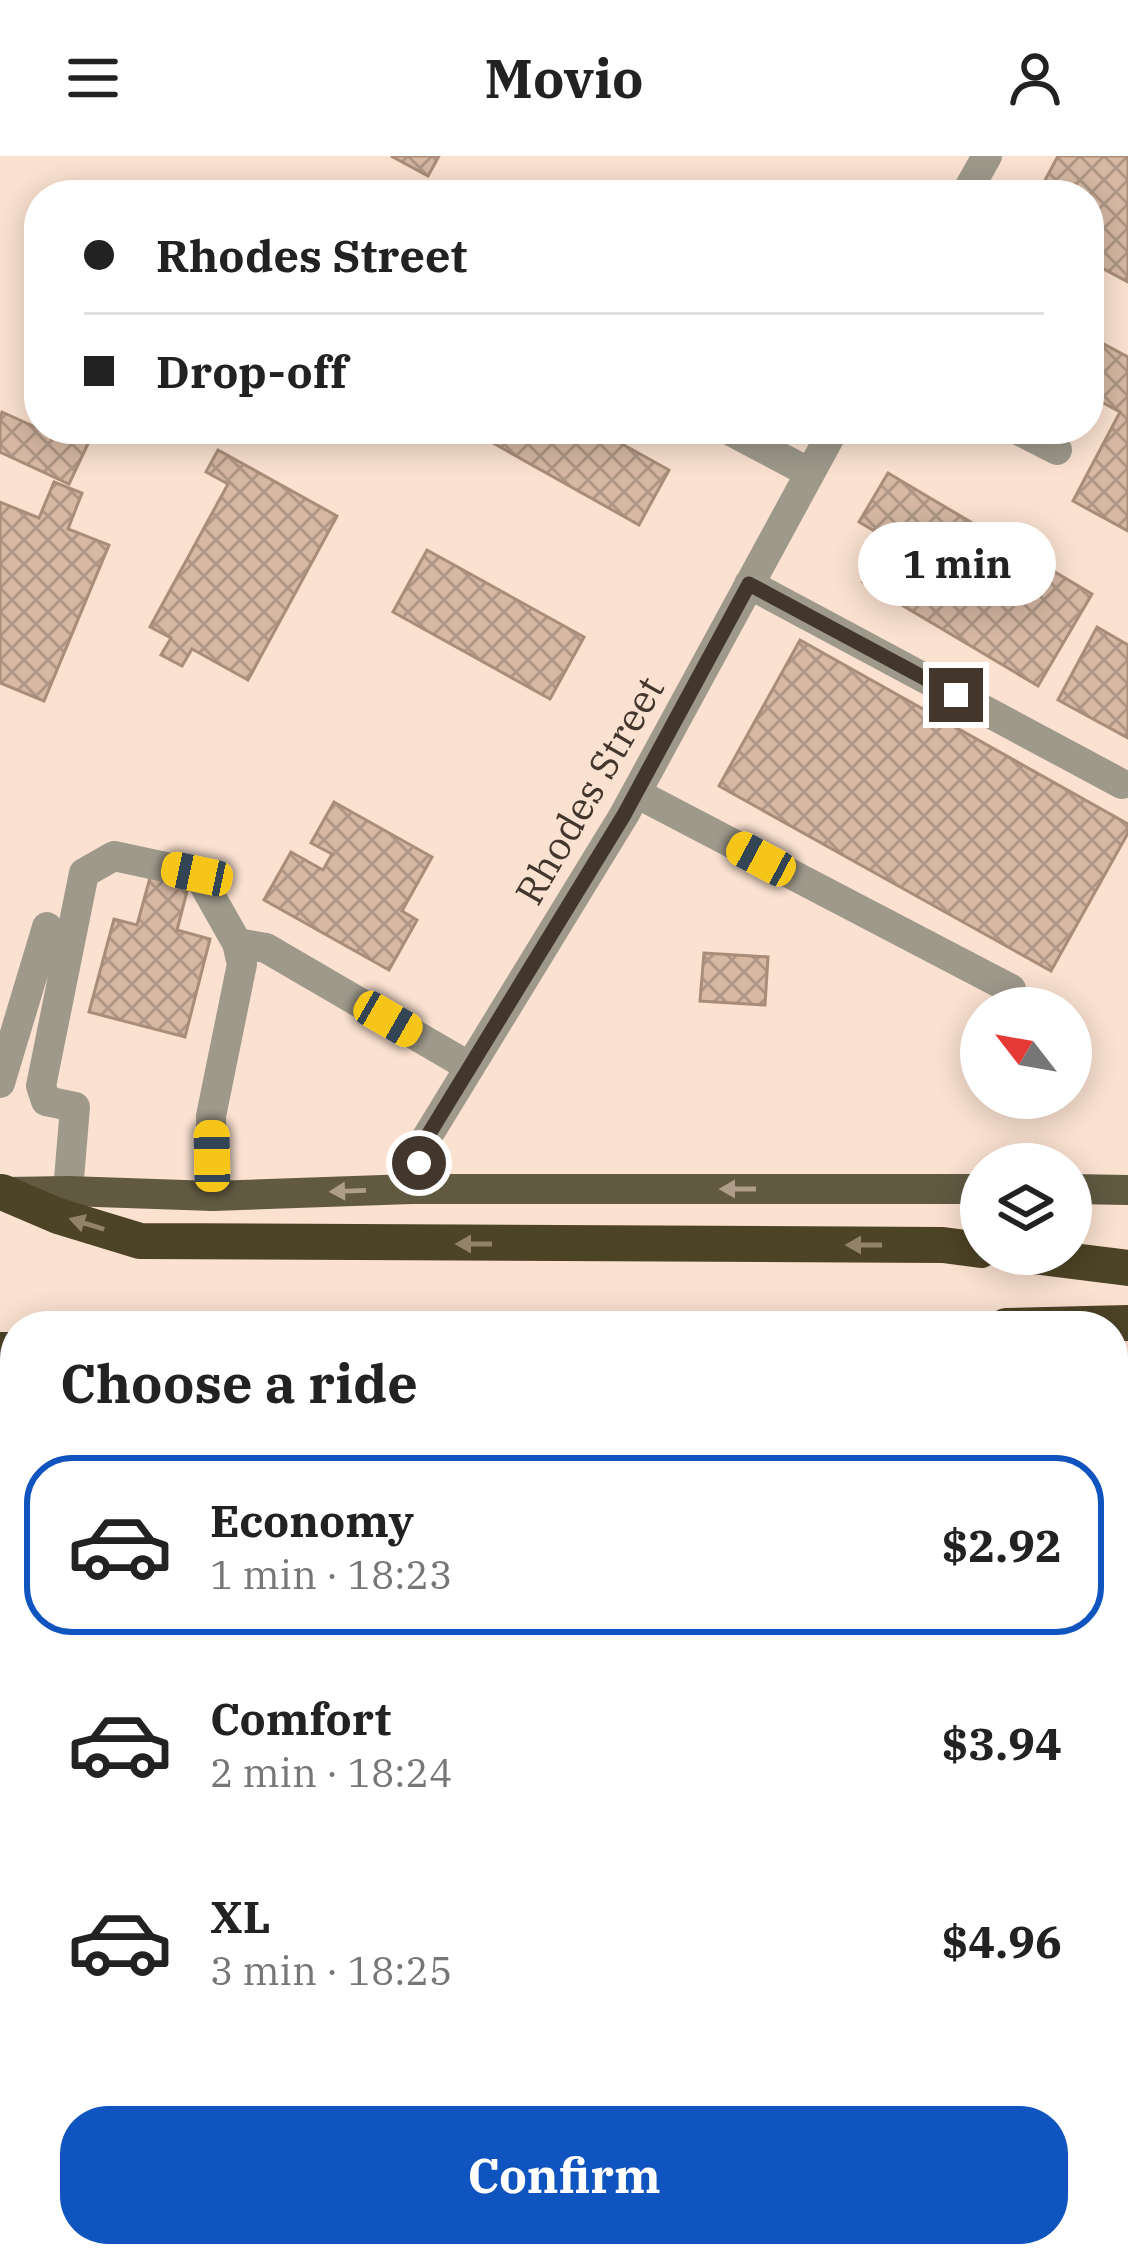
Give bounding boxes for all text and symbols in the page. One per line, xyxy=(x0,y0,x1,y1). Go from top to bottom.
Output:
text: Movio xyxy=(485,43,643,113)
icon: menu xyxy=(60,45,126,111)
icon: person xyxy=(1002,45,1068,111)
text: Rhodes Street xyxy=(156,226,467,284)
text: Drop-off xyxy=(156,342,347,400)
callout: 1 min xyxy=(857,521,1055,605)
text: 1 min xyxy=(902,538,1012,589)
street label: Rhodes Street xyxy=(503,667,675,913)
route end xyxy=(929,668,983,722)
car xyxy=(721,826,801,892)
car xyxy=(158,849,236,899)
car xyxy=(348,985,428,1053)
north arrow xyxy=(960,987,1092,1119)
map controls xyxy=(960,987,1092,1275)
car xyxy=(193,1120,231,1192)
route start xyxy=(392,1136,446,1190)
button: layers xyxy=(960,1143,1092,1275)
one-way arrow xyxy=(718,1179,756,1199)
one-way arrow xyxy=(328,1182,366,1201)
one-way arrow xyxy=(68,1214,105,1233)
one-way arrow xyxy=(454,1234,492,1254)
one-way arrow xyxy=(844,1235,882,1255)
text: Choose a ride xyxy=(60,1348,418,1418)
icon: car xyxy=(66,1491,174,1599)
text: Economy xyxy=(210,1491,414,1549)
text: $2.92 xyxy=(942,1516,1062,1574)
text: 1 min · 18:23 xyxy=(210,1549,452,1600)
icon: car xyxy=(66,1689,174,1797)
text: Comfort xyxy=(210,1689,391,1747)
text: $3.94 xyxy=(942,1714,1062,1772)
text: 2 min · 18:24 xyxy=(210,1747,452,1798)
icon: car xyxy=(66,1887,174,1995)
text: XL xyxy=(210,1887,271,1945)
text: $4.96 xyxy=(942,1912,1062,1970)
text: 3 min · 18:25 xyxy=(210,1945,452,1996)
button: Confirm xyxy=(60,2106,1068,2244)

